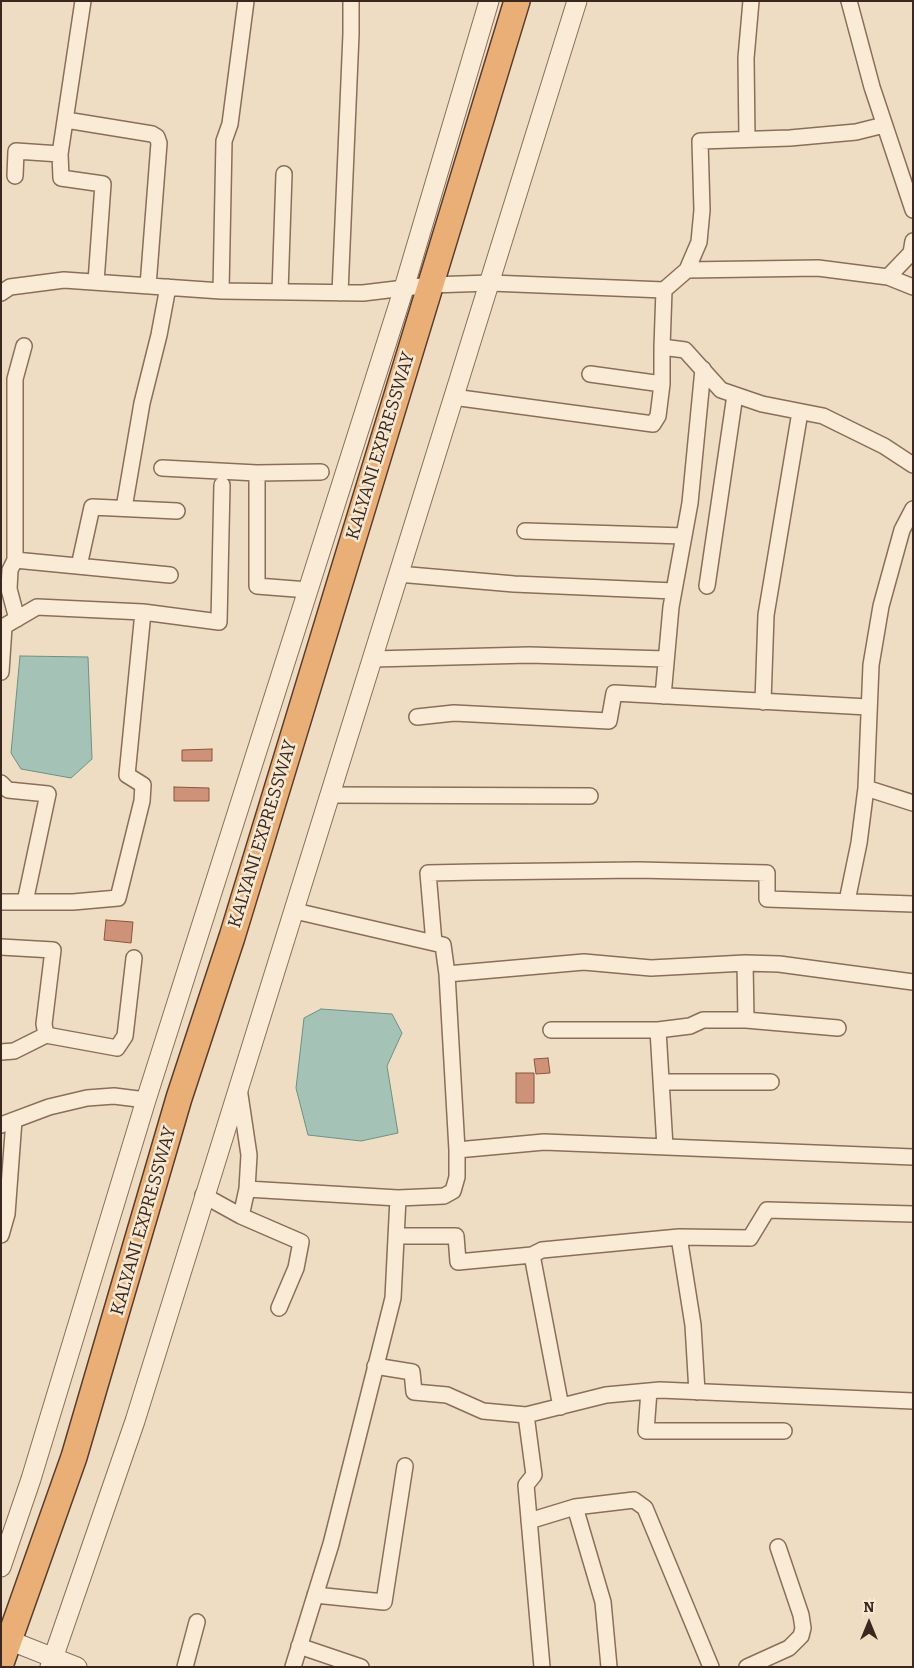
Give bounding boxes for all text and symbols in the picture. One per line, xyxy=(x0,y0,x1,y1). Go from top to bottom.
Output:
street label: KALYANI EXPRESSWAY xyxy=(342,349,420,543)
street label: KALYANI EXPRESSWAY xyxy=(224,737,302,931)
street label: KALYANI EXPRESSWAY xyxy=(107,1124,181,1318)
north arrow xyxy=(844,1598,894,1648)
text: N xyxy=(864,1599,874,1616)

